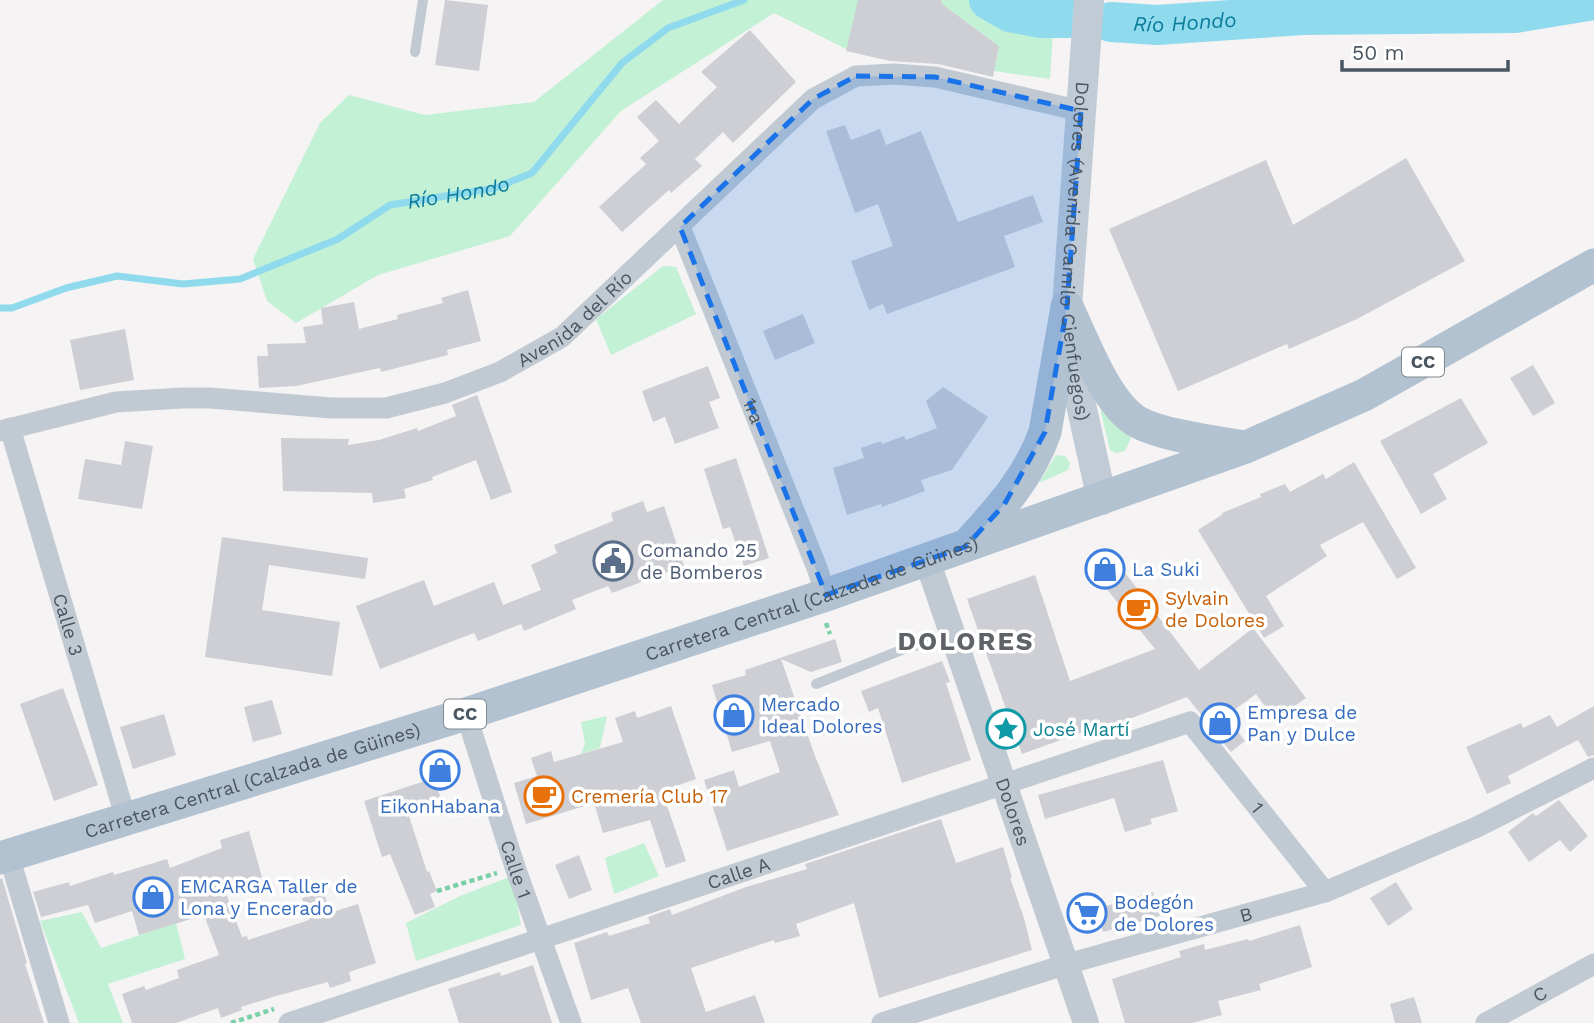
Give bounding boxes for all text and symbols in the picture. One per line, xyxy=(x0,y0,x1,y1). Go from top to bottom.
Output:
water label: Río Hondo xyxy=(1132,7,1237,37)
scale bar xyxy=(1342,28,1508,72)
text: 50 m xyxy=(1352,40,1404,65)
street label: Dolores (Avenida Camilo Cienfuegos) xyxy=(1055,81,1095,423)
water label: Río Hondo xyxy=(405,170,513,214)
street label: Avenida del Río xyxy=(513,266,637,372)
road number: CC xyxy=(1402,348,1444,376)
street label: 1ra xyxy=(738,395,769,427)
street label: Carretera Central (Calzada de Güines) xyxy=(642,531,981,666)
place label: Comando 25 de Bomberos xyxy=(640,539,763,584)
public building icon: Comando 25 de Bomberos xyxy=(592,540,634,582)
shop icon: La Suki xyxy=(1084,548,1126,590)
place label: La Suki xyxy=(1132,558,1200,581)
place label: Sylvain de Dolores xyxy=(1165,587,1265,632)
cafe icon: Sylvain de Dolores xyxy=(1117,588,1159,630)
street label: Calle 3 xyxy=(48,591,88,659)
district label: DOLORES xyxy=(897,626,1035,656)
place label: Mercado Ideal Dolores xyxy=(761,693,882,738)
shop icon: Mercado Ideal Dolores xyxy=(713,694,755,736)
road number: CC xyxy=(444,700,486,728)
place label: Empresa de Pan y Dulce xyxy=(1247,701,1357,746)
shop icon: Empresa de Pan y Dulce xyxy=(1199,702,1241,744)
place icon: José Martí xyxy=(985,708,1027,750)
street label: Carretera Central (Calzada de Güines) xyxy=(82,718,423,843)
place label: José Martí xyxy=(1033,718,1130,741)
shop icon: EikonHabana xyxy=(419,749,461,791)
cafe icon: Cremería Club 17 xyxy=(523,775,565,817)
street label: Dolores xyxy=(991,775,1035,849)
place label: Cremería Club 17 xyxy=(571,785,728,808)
place label: EikonHabana xyxy=(380,795,500,818)
street label: 1 xyxy=(1246,798,1269,818)
street label: Calle 1 xyxy=(495,837,536,901)
street label: Calle A xyxy=(704,852,774,894)
place label: EMCARGA Taller de Lona y Encerado xyxy=(180,875,358,920)
shop icon: EMCARGA Taller de Lona y Encerado xyxy=(132,876,174,918)
place label: Bodegón de Dolores xyxy=(1114,891,1214,936)
supermarket icon: Bodegón de Dolores xyxy=(1066,892,1108,934)
street label: B xyxy=(1237,902,1255,927)
street label: C xyxy=(1529,981,1551,1007)

